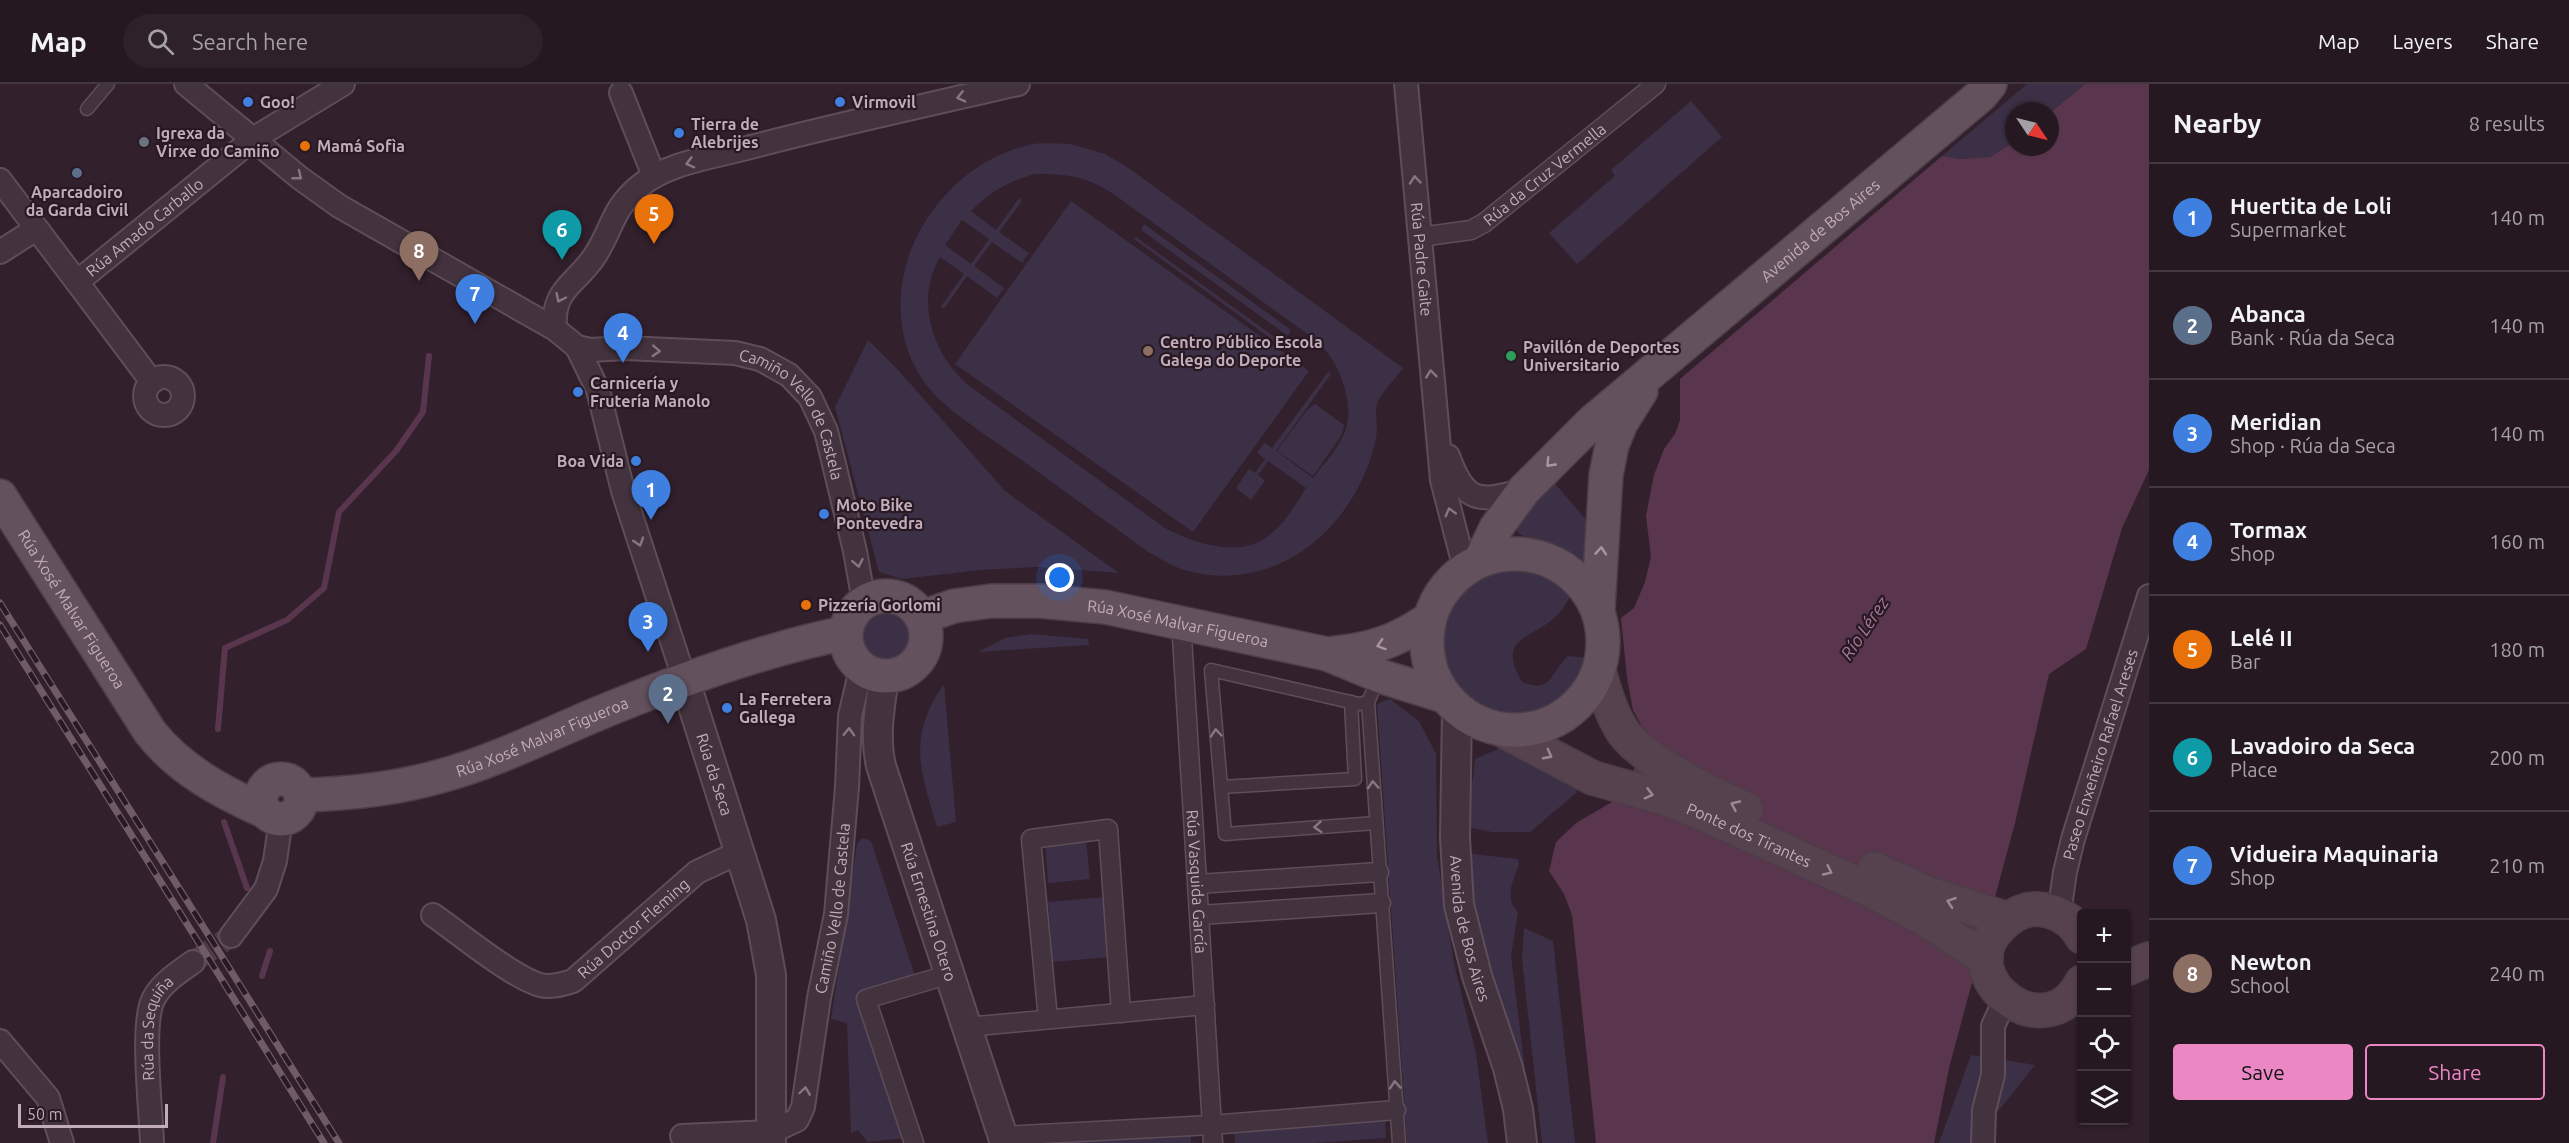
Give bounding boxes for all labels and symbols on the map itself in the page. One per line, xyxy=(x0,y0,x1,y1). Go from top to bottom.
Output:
one-way arrow xyxy=(957,90,967,103)
place label: Goo! xyxy=(260,93,295,111)
place label: Virmovil xyxy=(852,93,916,111)
marker: Goo! xyxy=(241,95,255,109)
marker: Virmovil xyxy=(833,95,847,109)
north arrow xyxy=(2005,102,2059,156)
place label: Tierra de Alebrijes xyxy=(691,115,759,151)
street label: Rúa da Cruz Vermella xyxy=(1480,119,1609,229)
place label: Igrexa da Virxe do Camiño xyxy=(156,124,280,160)
marker: Tierra de Alebrijes xyxy=(672,126,686,140)
marker: Igrexa da Virxe do Camiño xyxy=(137,135,151,149)
place label: Mamá Sofìa xyxy=(317,137,405,155)
marker: Mamá Sofìa xyxy=(298,139,312,153)
one-way arrow xyxy=(685,156,696,168)
marker: Aparcadoiro da Garda Civil xyxy=(70,166,84,180)
one-way arrow xyxy=(291,169,302,180)
street label: Rúa Amado Carballo xyxy=(82,174,207,280)
one-way arrow xyxy=(1409,175,1422,184)
street label: Avenida de Bos Aires xyxy=(1757,175,1883,285)
place label: Aparcadoiro da Garda Civil xyxy=(26,183,128,219)
pin: 5 xyxy=(634,194,674,244)
street label: Rúa Padre Gaite xyxy=(1408,201,1436,317)
pin: 6 xyxy=(542,210,582,260)
pin: 8 xyxy=(400,232,438,281)
pin: 7 xyxy=(456,274,494,324)
one-way arrow xyxy=(556,291,568,302)
pin: 4 xyxy=(604,314,642,363)
place label: Centro Público Escola Galega do Deporte xyxy=(1160,333,1323,369)
place label: Pavillón de Deportes Universitario xyxy=(1523,338,1680,374)
one-way arrow xyxy=(652,344,661,357)
marker: Centro Público Escola Galega do Deporte xyxy=(1141,344,1155,358)
street label: Camiño Vello de Castela xyxy=(737,345,847,482)
marker: Pavillón de Deportes Universitario xyxy=(1504,349,1518,363)
one-way arrow xyxy=(1425,370,1438,379)
place label: Carnicería y Frutería Manolo xyxy=(590,374,710,410)
marker: Carnicería y Frutería Manolo xyxy=(571,385,585,399)
place label: Boa Vida xyxy=(557,452,624,470)
marker: Boa Vida xyxy=(629,454,643,468)
one-way arrow xyxy=(1546,456,1557,466)
pin: 1 xyxy=(632,470,670,520)
place label: Moto Bike Pontevedra xyxy=(836,496,923,532)
marker: Moto Bike Pontevedra xyxy=(817,507,831,521)
one-way arrow xyxy=(1445,507,1458,517)
street label: Rúa Xosé Malvar Figueroa xyxy=(15,526,129,692)
one-way arrow xyxy=(632,536,645,547)
one-way arrow xyxy=(1595,546,1608,555)
one-way arrow xyxy=(851,558,864,568)
your location xyxy=(1045,563,1074,592)
water label: Río Lérez xyxy=(1836,592,1893,663)
place label: Pizzería Gorlomi xyxy=(818,596,941,614)
street label: Rúa Xosé Malvar Figueroa xyxy=(1086,596,1270,650)
marker: Pizzería Gorlomi xyxy=(799,598,813,612)
pin: 3 xyxy=(628,602,668,652)
one-way arrow xyxy=(1376,637,1387,650)
street label: Paseo Enxeñeiro Rafael Areses xyxy=(2059,647,2141,862)
pin: 2 xyxy=(648,674,688,724)
place label: La Ferretera Gallega xyxy=(739,690,832,726)
street label: Rúa Xosé Malvar Figueroa xyxy=(454,693,631,780)
marker: La Ferretera Gallega xyxy=(720,701,734,715)
one-way arrow xyxy=(843,727,856,736)
one-way arrow xyxy=(1210,728,1223,737)
street label: Rúa da Seca xyxy=(693,731,736,818)
one-way arrow xyxy=(1542,748,1552,759)
one-way arrow xyxy=(1367,781,1380,790)
one-way arrow xyxy=(1644,786,1654,799)
street label: Ponte dos Tirantes xyxy=(1684,799,1814,871)
one-way arrow xyxy=(1730,800,1741,812)
street label: Rúa Vasquida García xyxy=(1184,809,1210,954)
one-way arrow xyxy=(1313,821,1322,834)
street label: Camiño Vello de Castela xyxy=(811,822,853,995)
street label: Rúa Ernestina Otero xyxy=(898,840,960,984)
street label: Avenida de Bos Aires xyxy=(1447,855,1494,1004)
one-way arrow xyxy=(1821,863,1832,875)
street label: Rúa Doctor Fleming xyxy=(574,874,692,982)
one-way arrow xyxy=(1946,896,1957,909)
street label: Rúa da Sequiña xyxy=(138,972,176,1081)
one-way arrow xyxy=(1388,1080,1401,1089)
one-way arrow xyxy=(798,1087,811,1097)
scale bar xyxy=(18,1101,168,1128)

